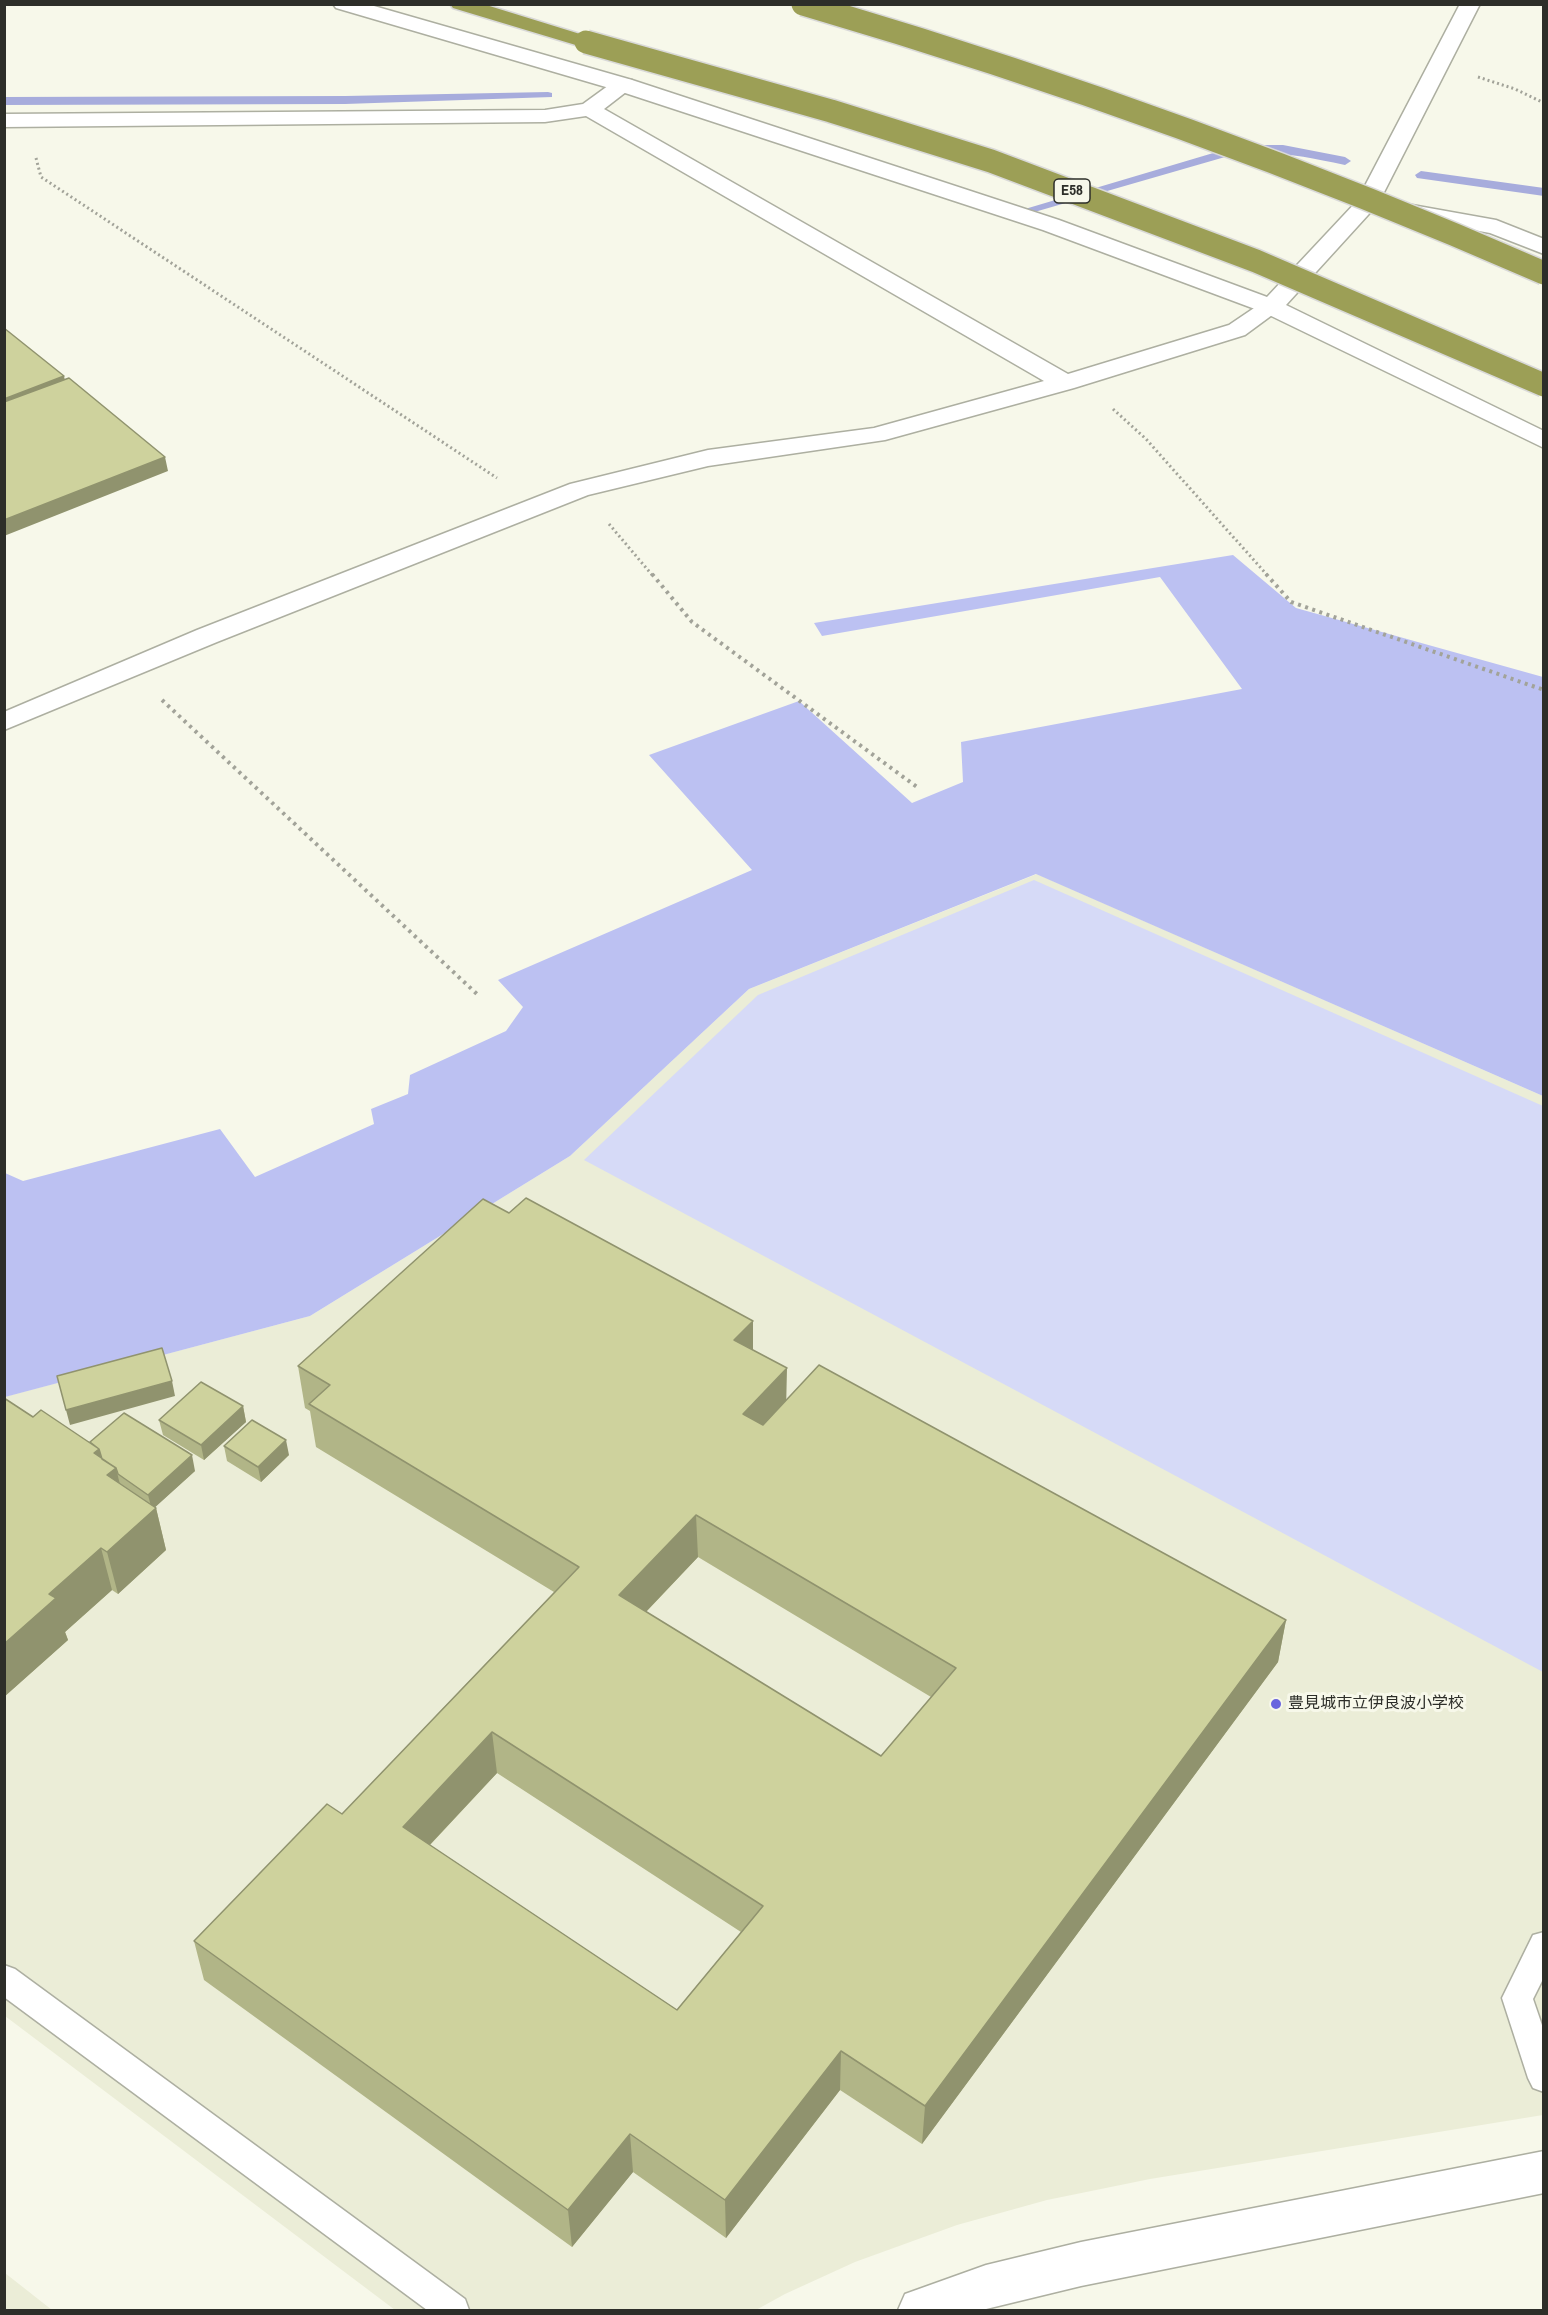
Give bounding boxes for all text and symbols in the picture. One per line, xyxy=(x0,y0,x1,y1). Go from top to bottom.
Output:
road number: E58 xyxy=(1054,179,1090,203)
place label: 豊見城市立伊良波小学校 xyxy=(1288,1694,1464,1714)
marker: 豊見城市立伊良波小学校 xyxy=(1269,1697,1283,1711)

